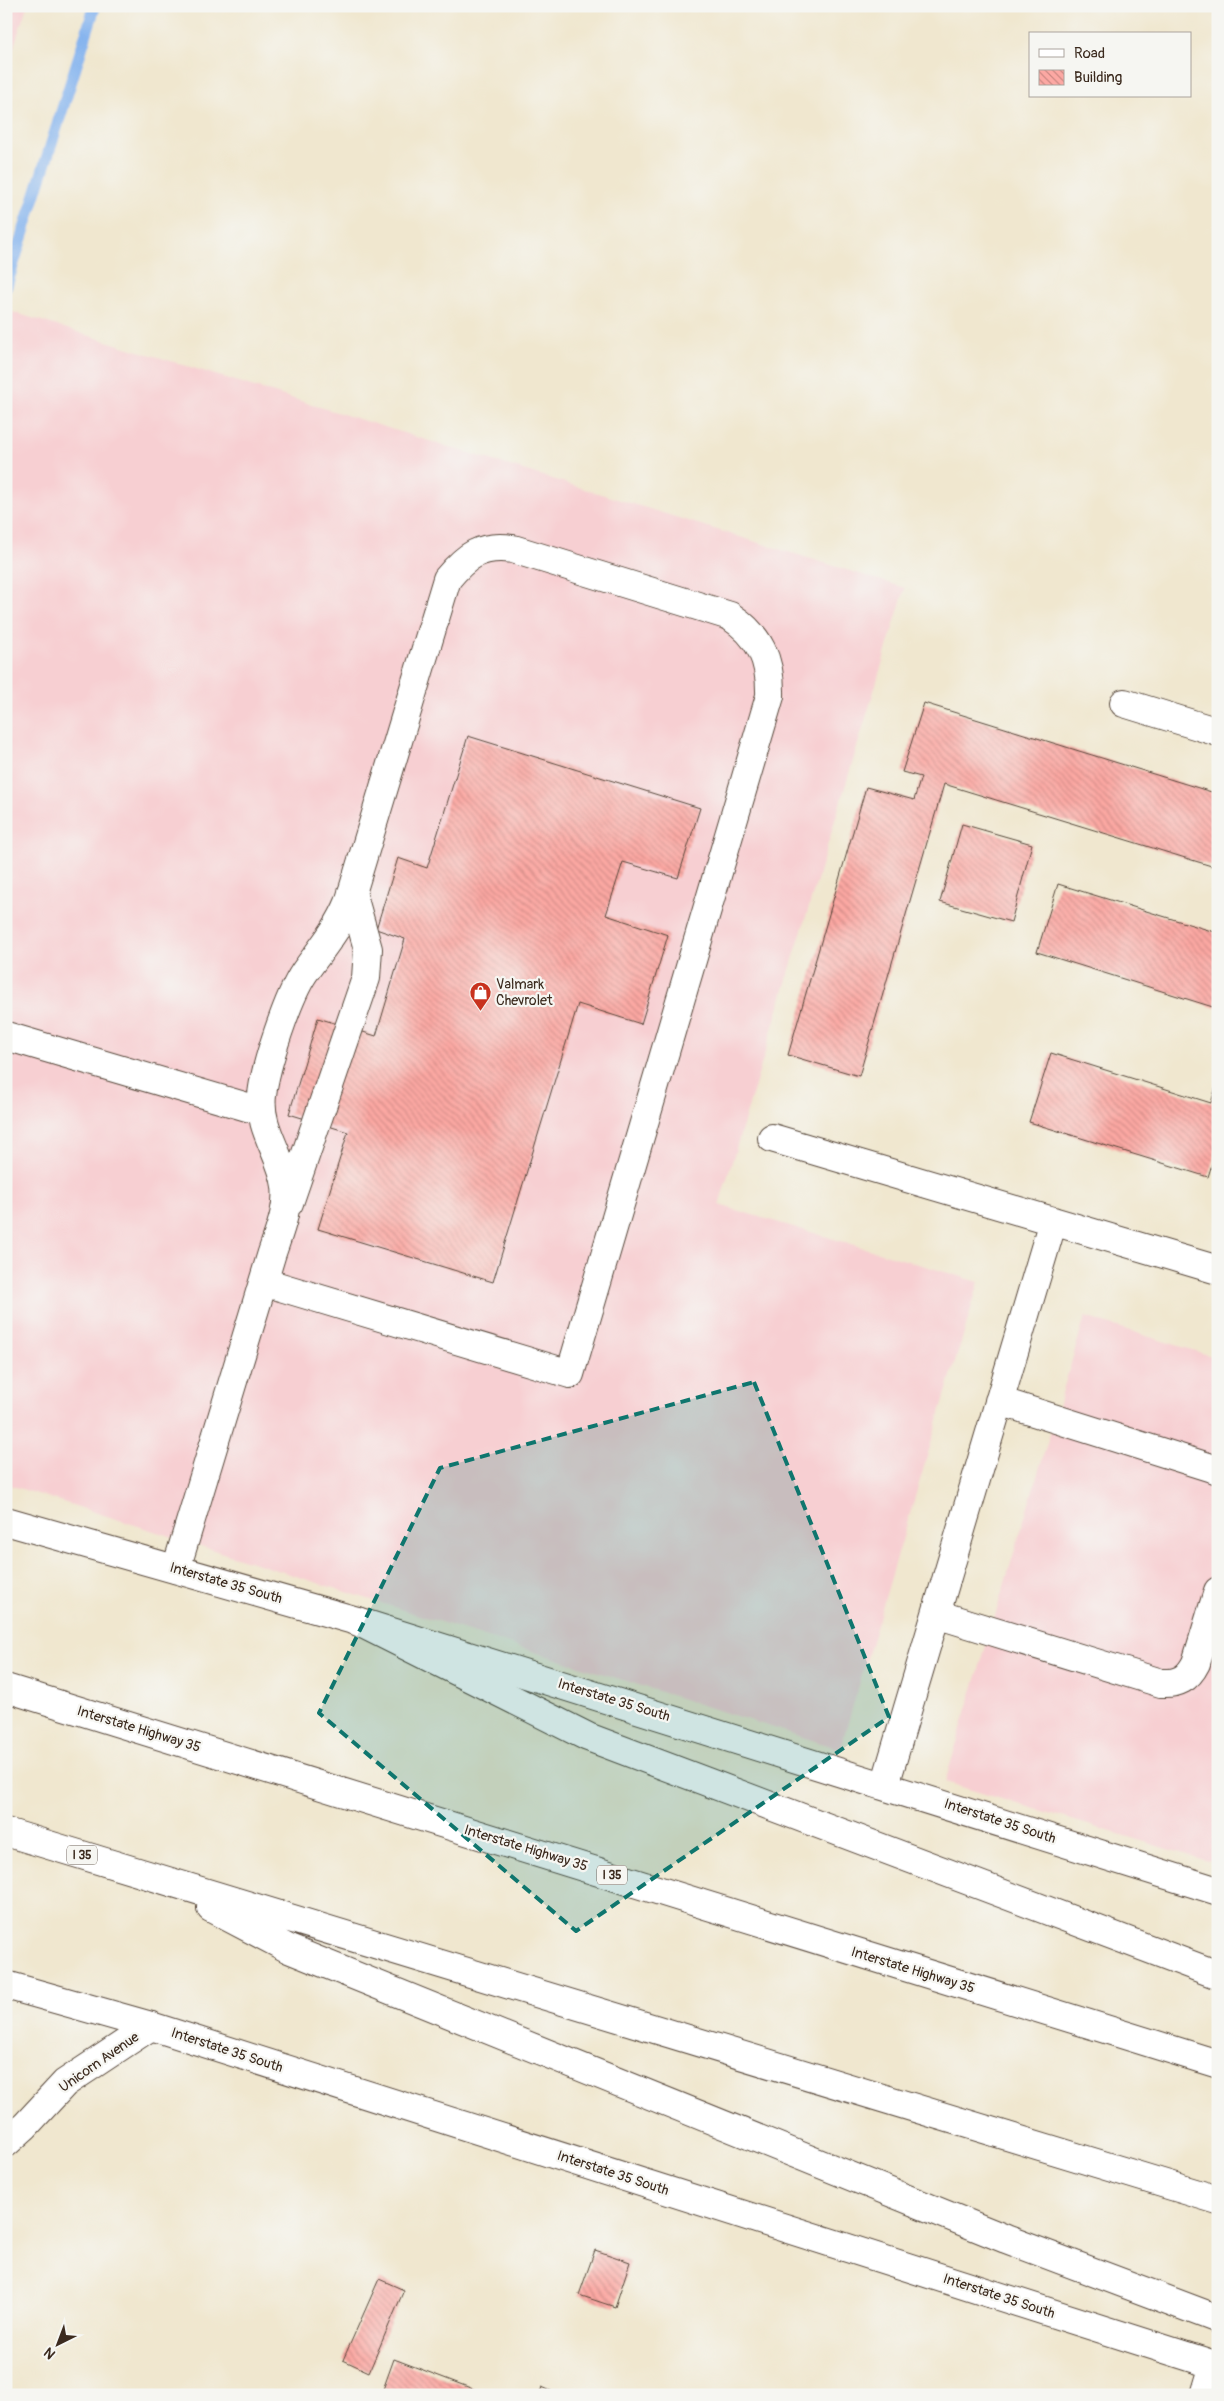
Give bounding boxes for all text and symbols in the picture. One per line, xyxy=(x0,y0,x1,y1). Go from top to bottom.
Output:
legend xyxy=(1029,32,1192,98)
text: Road xyxy=(1074,44,1105,63)
text: Building xyxy=(1074,68,1122,87)
place label: Valmark Chevrolet xyxy=(496,976,553,1009)
shop icon: Valmark Chevrolet xyxy=(468,980,492,1011)
street label: Interstate 35 South xyxy=(168,1559,284,1607)
street label: Interstate 35 South xyxy=(556,1675,672,1725)
street label: Interstate Highway 35 xyxy=(75,1702,203,1756)
street label: Interstate 35 South xyxy=(942,1795,1058,1847)
street label: Interstate Highway 35 xyxy=(462,1821,590,1875)
road number: I 35 xyxy=(67,1846,97,1864)
road number: I 35 xyxy=(597,1866,627,1884)
street label: Interstate Highway 35 xyxy=(849,1943,977,1997)
street label: Interstate 35 South xyxy=(169,2024,285,2076)
street label: Unicorn Avenue xyxy=(56,2028,142,2096)
street label: Interstate 35 South xyxy=(555,2147,671,2199)
street label: Interstate 35 South xyxy=(941,2270,1057,2322)
north arrow xyxy=(32,2318,82,2368)
text: N xyxy=(40,2344,59,2363)

